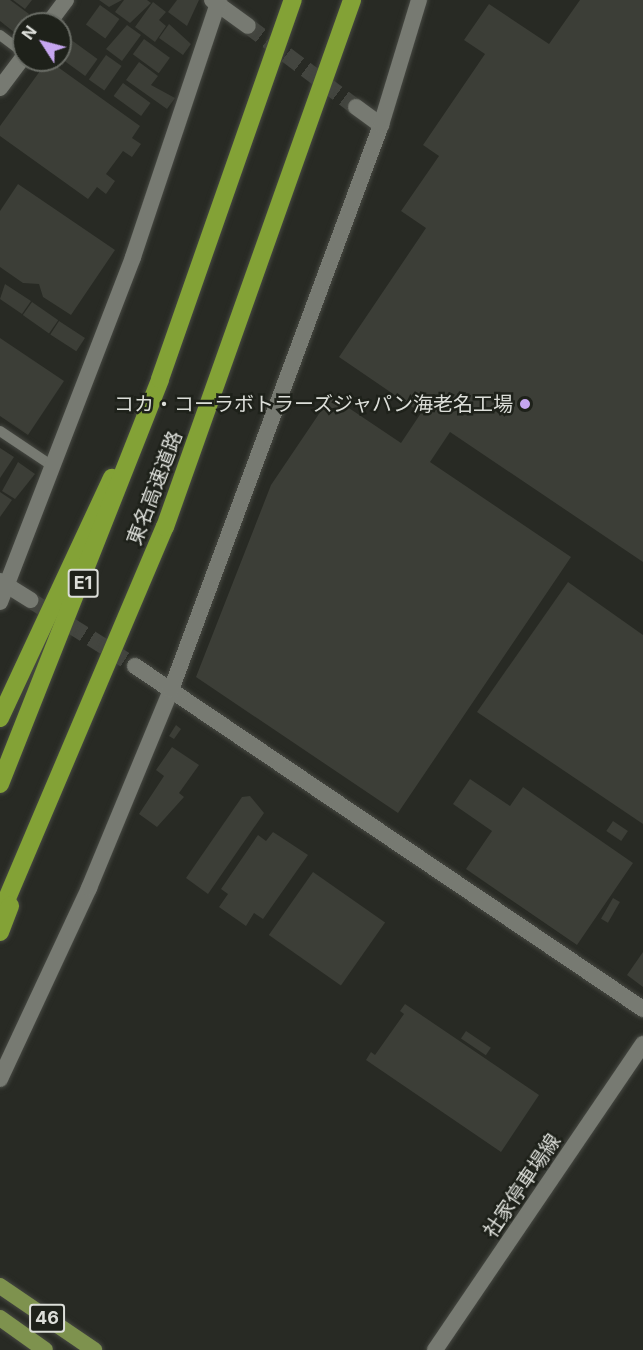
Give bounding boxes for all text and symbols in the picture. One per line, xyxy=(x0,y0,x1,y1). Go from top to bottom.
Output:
north arrow xyxy=(12,12,72,72)
text: N xyxy=(17,22,41,43)
place label: コカ・コーラボトラーズジャパン海老名工場 xyxy=(113,392,513,416)
marker: コカ・コーラボトラーズジャパン海老名工場 xyxy=(518,397,532,411)
street label: 東名高速道路 xyxy=(122,428,188,548)
road number: E1 xyxy=(66,568,100,598)
street label: 社家停車場線 xyxy=(479,1130,565,1242)
road number: 46 xyxy=(29,1303,65,1333)

